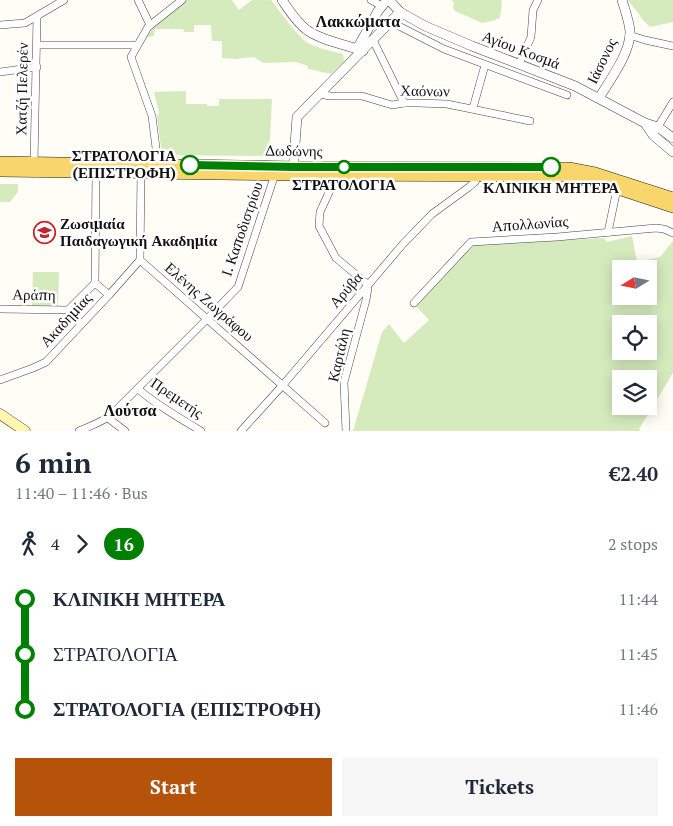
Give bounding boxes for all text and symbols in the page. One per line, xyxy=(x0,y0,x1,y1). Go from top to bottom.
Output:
district label: Λακκώματα xyxy=(316,10,400,32)
street label: Αγίου Κοσμά xyxy=(480,25,563,73)
street label: Ιάσονος xyxy=(581,34,621,87)
street label: Χατζή Πελερέν xyxy=(10,42,32,136)
street label: Χαόνων xyxy=(400,80,450,100)
street label: Δωδώνης xyxy=(265,140,323,160)
place label: ΣΤΡΑΤΟΛΟΓΙΑ (ΕΠΙΣΤΡΟΦΗ) xyxy=(72,145,176,182)
marker: ΣΤΡΑΤΟΛΟΓΙΑ (ΕΠΙΣΤΡΟΦΗ) xyxy=(180,155,200,175)
marker: ΚΛΙΝΙΚΗ ΜΗΤΕΡΑ xyxy=(541,157,561,177)
marker: ΣΤΡΑΤΟΛΟΓΙΑ xyxy=(337,160,351,174)
place label: ΣΤΡΑΤΟΛΟΓΙΑ xyxy=(292,174,396,194)
place label: ΚΛΙΝΙΚΗ ΜΗΤΕΡΑ xyxy=(483,177,619,197)
street label: Ι. Καποδιστρίου xyxy=(216,179,267,279)
street label: Απολλωνίας xyxy=(491,210,569,236)
place label: Ζωσιμαία Παιδαγωγική Ακαδημία xyxy=(60,213,218,250)
school or university icon: Ζωσιμαία Παιδαγωγική Ακαδημία xyxy=(32,221,56,245)
street label: Ελένης Ζωγράφου xyxy=(161,257,258,345)
north arrow xyxy=(612,260,658,305)
map controls xyxy=(612,260,657,415)
street label: Αρύβα xyxy=(324,267,366,311)
street label: Αράπη xyxy=(12,284,56,304)
street label: Ακαδημίας xyxy=(35,288,96,351)
button: locate xyxy=(612,315,657,360)
street label: Καρτάλη xyxy=(322,326,354,384)
button: layers xyxy=(612,370,657,415)
street label: Πρεμετής xyxy=(147,372,208,422)
district label: Λούτσα xyxy=(104,399,156,421)
text: 6 min xyxy=(15,444,92,481)
text: €2.40 xyxy=(609,461,658,486)
text: 11:40 – 11:46 · Bus xyxy=(15,482,148,504)
icon: walk xyxy=(15,530,43,558)
icon: forward xyxy=(68,530,96,558)
text: 16 xyxy=(114,532,134,556)
text: 4 xyxy=(51,533,60,555)
text: 2 stops xyxy=(608,533,658,555)
text: ΚΛΙΝΙΚΗ ΜΗΤΕΡΑ xyxy=(53,586,225,611)
text: 11:44 xyxy=(619,588,658,610)
text: ΣΤΡΑΤΟΛΟΓΙΑ xyxy=(53,641,178,666)
text: 11:45 xyxy=(619,643,658,665)
text: ΣΤΡΑΤΟΛΟΓΙΑ (ΕΠΙΣΤΡΟΦΗ) xyxy=(53,696,321,721)
text: 11:46 xyxy=(619,698,658,720)
button: Start xyxy=(15,758,332,816)
button: Tickets xyxy=(342,758,658,816)

